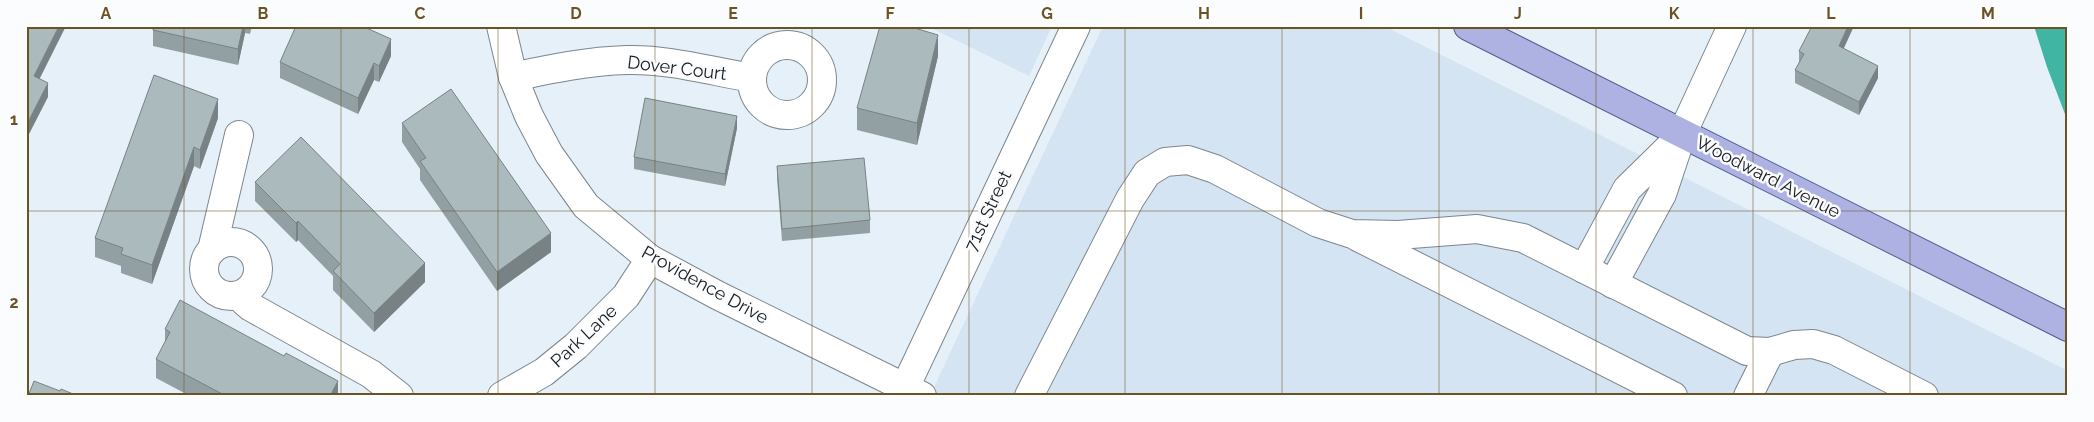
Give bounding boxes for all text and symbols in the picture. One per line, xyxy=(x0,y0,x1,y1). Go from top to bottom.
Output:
text: A xyxy=(101,4,112,23)
text: B xyxy=(258,4,269,23)
text: C xyxy=(415,4,426,23)
text: D xyxy=(570,4,582,23)
text: E xyxy=(728,4,738,23)
text: F xyxy=(885,4,895,23)
text: G xyxy=(1041,4,1053,23)
text: H xyxy=(1198,4,1210,23)
text: I xyxy=(1359,4,1363,23)
text: J xyxy=(1514,4,1522,23)
text: K xyxy=(1669,4,1680,23)
text: L xyxy=(1826,4,1836,23)
text: M xyxy=(1981,4,1995,23)
street label: Dover Court xyxy=(626,51,728,84)
text: 1 xyxy=(10,110,18,129)
street label: Woodward Avenue xyxy=(1693,131,1844,222)
street label: 71st Street xyxy=(960,167,1015,254)
street label: Providence Drive xyxy=(638,241,772,328)
text: 2 xyxy=(9,293,19,312)
street label: Park Lane xyxy=(546,299,621,372)

